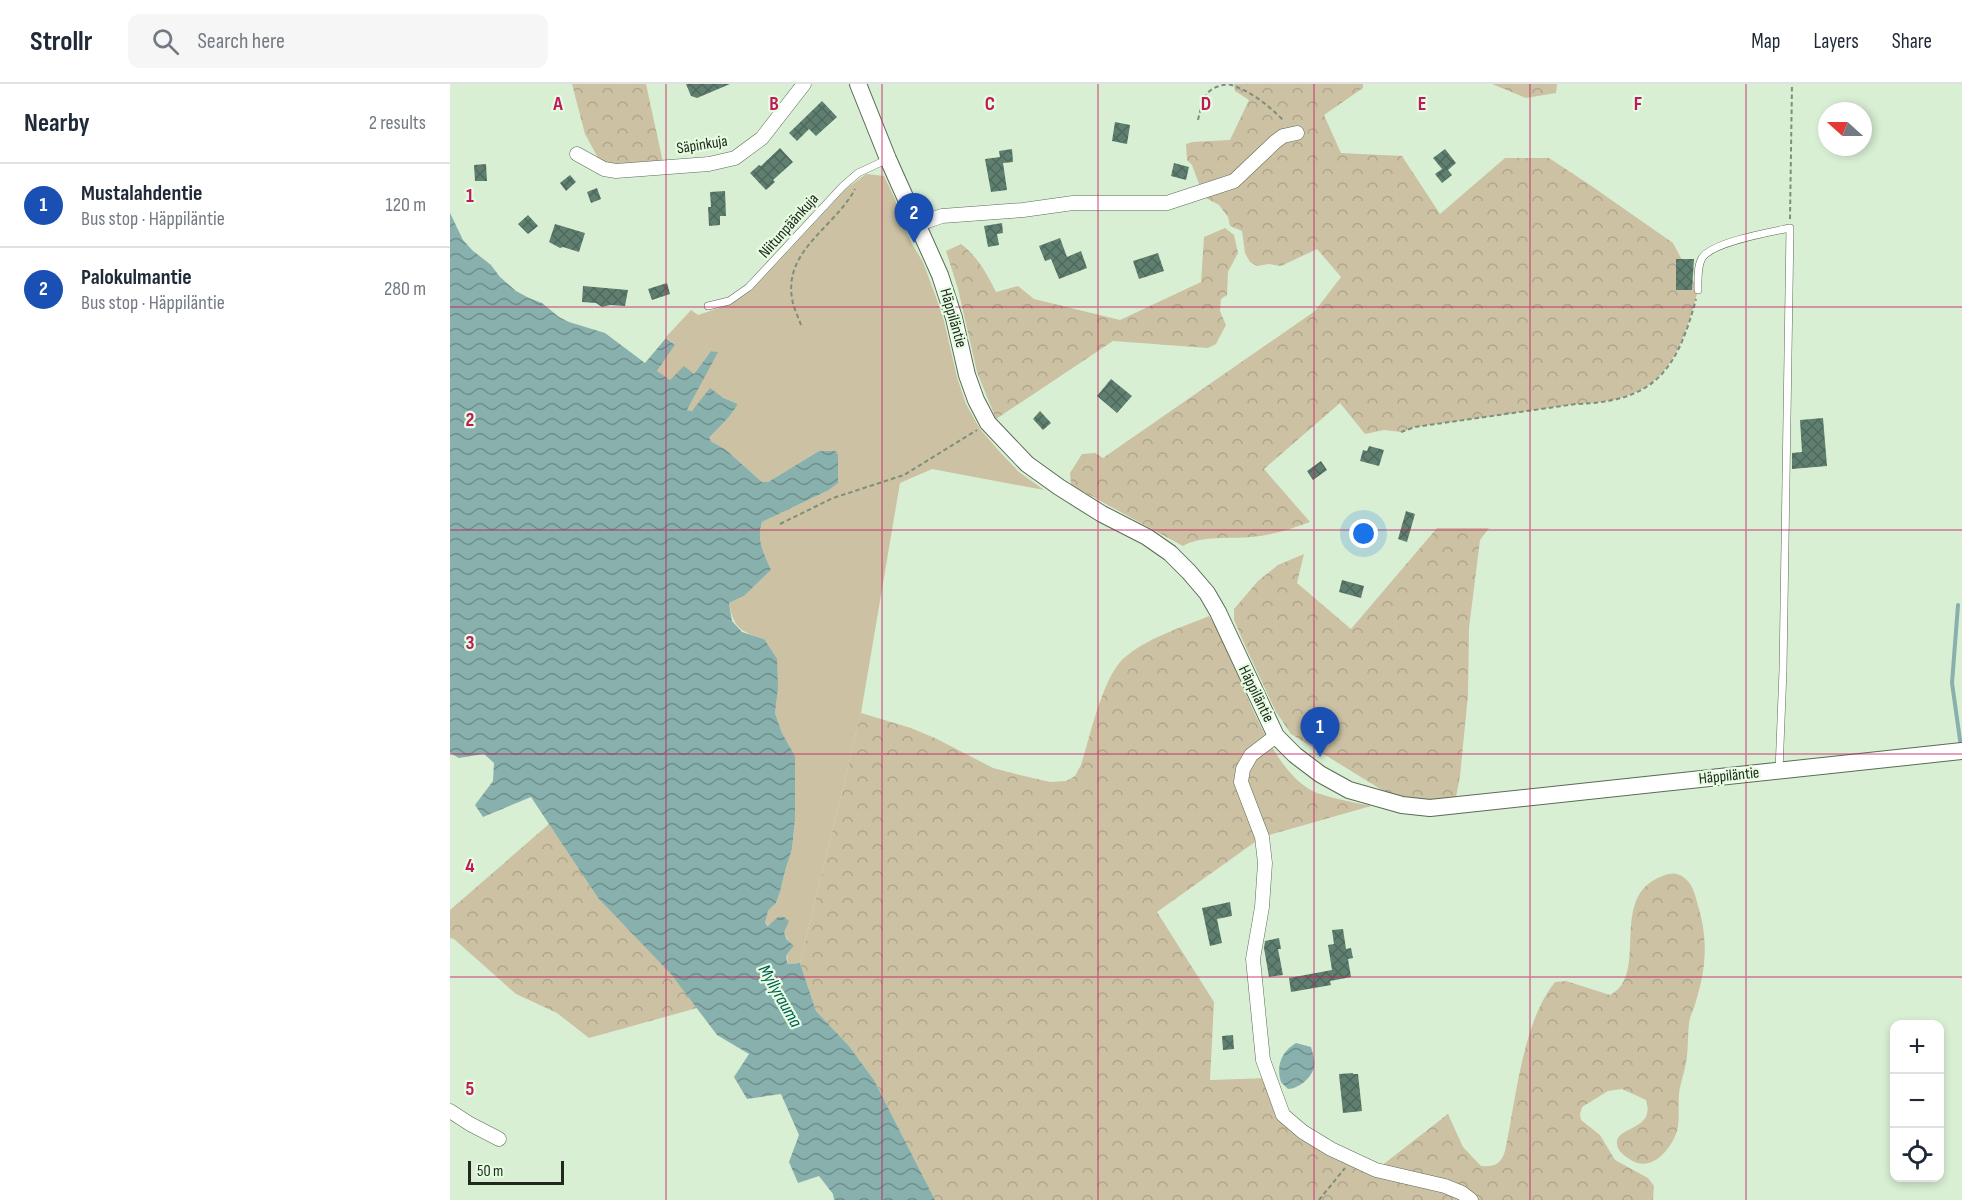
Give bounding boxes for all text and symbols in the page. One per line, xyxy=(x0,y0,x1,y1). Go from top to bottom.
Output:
search box xyxy=(128,14,548,68)
text: Strollr xyxy=(30,25,92,58)
icon: search xyxy=(149,25,182,58)
text: Search here xyxy=(197,28,285,55)
text: Map xyxy=(1751,29,1780,54)
text: Layers xyxy=(1813,29,1859,54)
text: Share xyxy=(1892,29,1932,54)
text: A xyxy=(552,92,563,116)
text: B xyxy=(769,92,779,116)
text: C xyxy=(985,92,995,116)
text: D xyxy=(1201,92,1211,116)
text: E xyxy=(1418,92,1426,116)
text: F xyxy=(1634,92,1642,116)
north arrow xyxy=(1818,102,1872,156)
text: Nearby xyxy=(24,108,90,139)
text: 2 results xyxy=(369,111,426,135)
street label: Säpinkuja xyxy=(675,132,729,158)
text: Mustalahdentie xyxy=(81,180,202,207)
text: 1 xyxy=(466,184,474,208)
street label: Niitunpäänkuja xyxy=(755,190,823,262)
text: 1 xyxy=(40,193,47,217)
text: 120 m xyxy=(386,193,426,217)
pin: 2 xyxy=(894,194,934,243)
text: Bus stop · Häppiläntie xyxy=(81,207,225,231)
text: Palokulmantie xyxy=(81,264,192,291)
text: 2 xyxy=(39,277,48,301)
text: 280 m xyxy=(384,277,426,301)
street label: Häppiläntie xyxy=(935,286,971,350)
text: Bus stop · Häppiläntie xyxy=(81,291,225,315)
text: 2 xyxy=(466,408,474,432)
your location xyxy=(1349,519,1378,548)
text: 3 xyxy=(466,631,475,655)
street label: Häppiläntie xyxy=(1234,662,1278,726)
pin: 1 xyxy=(1300,708,1340,757)
street label: Häppiläntie xyxy=(1698,763,1760,789)
text: 4 xyxy=(465,854,475,878)
water label: Myllyrauma xyxy=(754,961,807,1032)
map controls xyxy=(1890,1020,1944,1182)
button: + xyxy=(1890,1020,1944,1074)
button: − xyxy=(1890,1074,1944,1128)
text: 5 xyxy=(466,1077,475,1101)
button: locate xyxy=(1890,1128,1944,1182)
scale bar xyxy=(468,1158,564,1186)
text: 50 m xyxy=(477,1162,503,1181)

